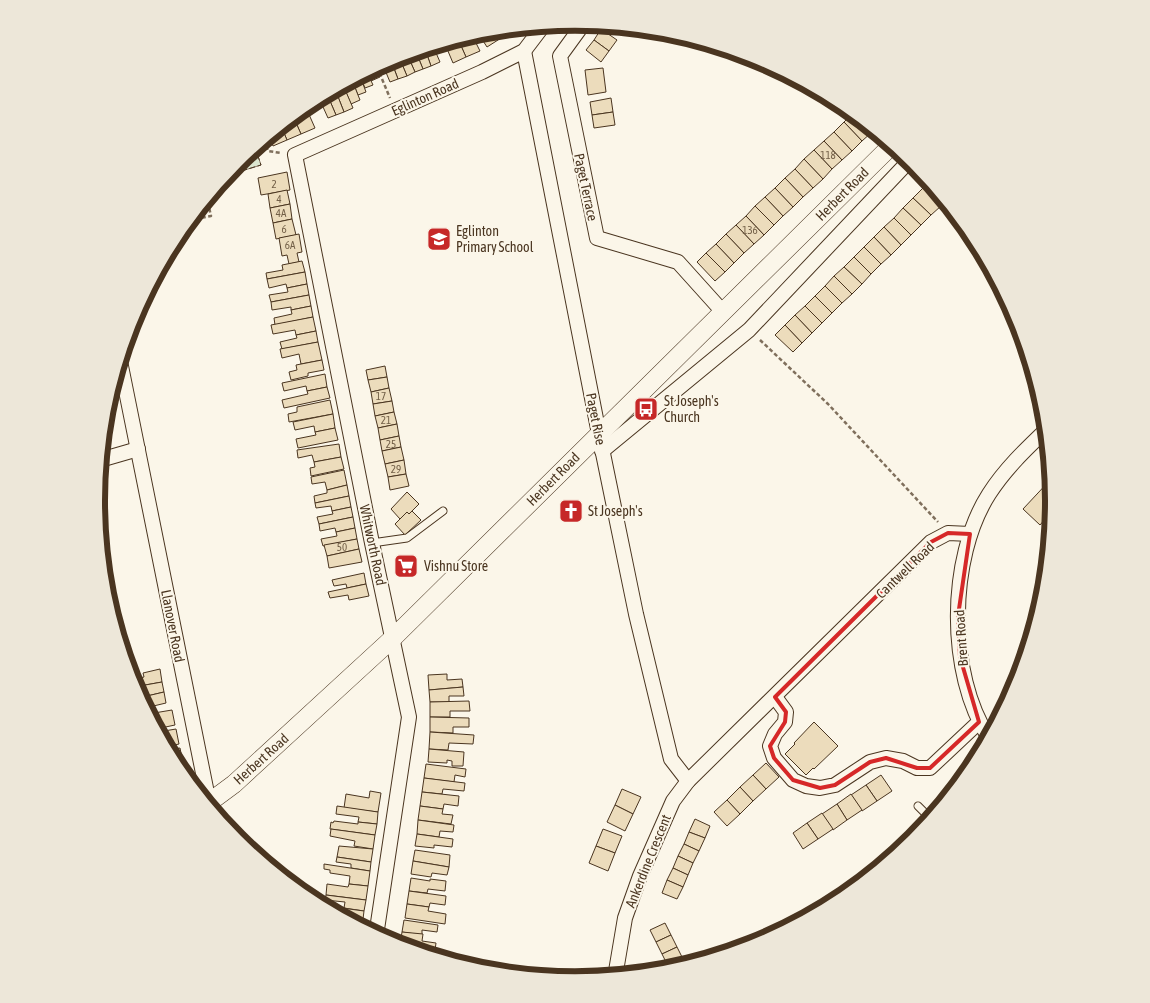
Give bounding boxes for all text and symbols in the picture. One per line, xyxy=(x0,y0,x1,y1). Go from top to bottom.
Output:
street label: Eglinton Road xyxy=(389,75,461,119)
house number: 118 xyxy=(820,149,836,161)
street label: Paget Terrace xyxy=(571,152,601,222)
street label: Herbert Road xyxy=(812,164,872,224)
house number: 2 xyxy=(271,178,277,190)
house number: 4 xyxy=(276,193,282,205)
house number: 4A xyxy=(276,207,287,219)
house number: 6 xyxy=(281,223,287,235)
place label: Eglinton Primary School xyxy=(456,223,534,255)
house number: 136 xyxy=(742,224,758,236)
school or university icon: Eglinton Primary School xyxy=(426,226,452,252)
house number: 6A xyxy=(285,239,296,251)
house number: 17 xyxy=(376,390,386,402)
street label: Paget Rise xyxy=(583,392,609,446)
place label: St Joseph's Church xyxy=(664,393,719,425)
bus stop icon: St Joseph's Church xyxy=(633,396,659,422)
house number: 21 xyxy=(381,414,391,426)
house number: 25 xyxy=(386,438,396,450)
street label: Herbert Road xyxy=(523,449,583,509)
house number: 29 xyxy=(391,463,401,475)
church icon: St Joseph's xyxy=(558,498,584,524)
street label: Whitworth Road xyxy=(357,503,389,587)
place label: St Joseph's xyxy=(588,503,643,519)
street label: Cantwell Road xyxy=(873,538,937,602)
house number: 50 xyxy=(337,541,347,553)
supermarket icon: Vishnu Store xyxy=(393,553,419,579)
place label: Vishnu Store xyxy=(424,558,488,574)
street label: Llanover Road xyxy=(158,588,188,664)
street label: Brent Road xyxy=(951,609,971,667)
street label: Herbert Road xyxy=(230,730,292,788)
street label: Ankerdine Crescent xyxy=(622,812,674,910)

